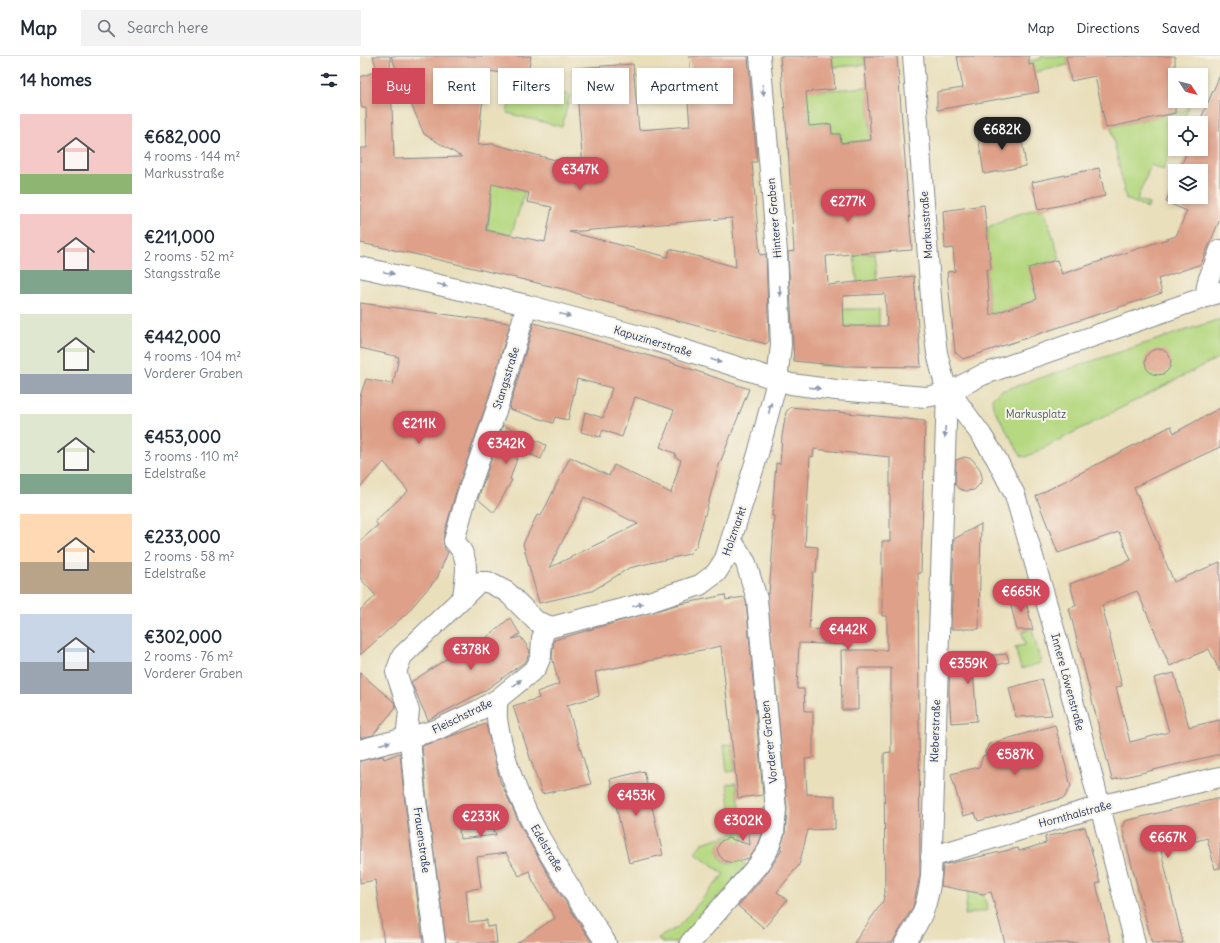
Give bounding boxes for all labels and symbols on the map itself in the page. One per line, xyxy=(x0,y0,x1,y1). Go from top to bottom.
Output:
north arrow xyxy=(1168,68,1208,108)
one-way arrow xyxy=(760,84,767,96)
pin: €682K xyxy=(974,117,1030,151)
pin: €347K xyxy=(552,157,608,191)
street label: Hinterer Graben xyxy=(764,177,784,259)
pin: €277K xyxy=(820,189,876,223)
street label: Markusstraße xyxy=(917,191,935,259)
one-way arrow xyxy=(383,270,395,276)
one-way arrow xyxy=(436,282,448,288)
one-way arrow xyxy=(776,285,783,297)
one-way arrow xyxy=(559,313,571,319)
street label: Kapuzinerstraße xyxy=(612,322,694,360)
street label: Stangsstraße xyxy=(490,345,522,411)
one-way arrow xyxy=(710,358,722,364)
one-way arrow xyxy=(809,385,821,391)
one-way arrow xyxy=(767,402,773,414)
park label: Markusplatz xyxy=(1006,407,1066,421)
pin: €211K xyxy=(391,411,447,445)
one-way arrow xyxy=(942,426,948,439)
pin: €342K xyxy=(478,431,534,465)
street label: Holzmarkt xyxy=(719,504,749,558)
pin: €665K xyxy=(993,579,1049,613)
one-way arrow xyxy=(632,602,644,608)
pin: €442K xyxy=(820,617,876,651)
street label: Innere Löwenstraße xyxy=(1048,632,1088,732)
pin: €378K xyxy=(443,637,499,671)
pin: €359K xyxy=(940,651,996,685)
one-way arrow xyxy=(512,679,522,688)
street label: Fleischstraße xyxy=(430,695,494,737)
street label: Kleberstraße xyxy=(927,699,943,763)
street label: Vorderer Graben xyxy=(758,700,780,784)
one-way arrow xyxy=(380,740,392,746)
pin: €587K xyxy=(987,742,1043,776)
pin: €453K xyxy=(608,783,664,817)
street label: Hornthalstraße xyxy=(1037,798,1113,830)
pin: €233K xyxy=(453,804,509,838)
street label: Frauenstraße xyxy=(410,806,434,874)
pin: €302K xyxy=(715,808,771,842)
street label: Edelstraße xyxy=(528,822,566,874)
pin: €667K xyxy=(1140,825,1196,859)

